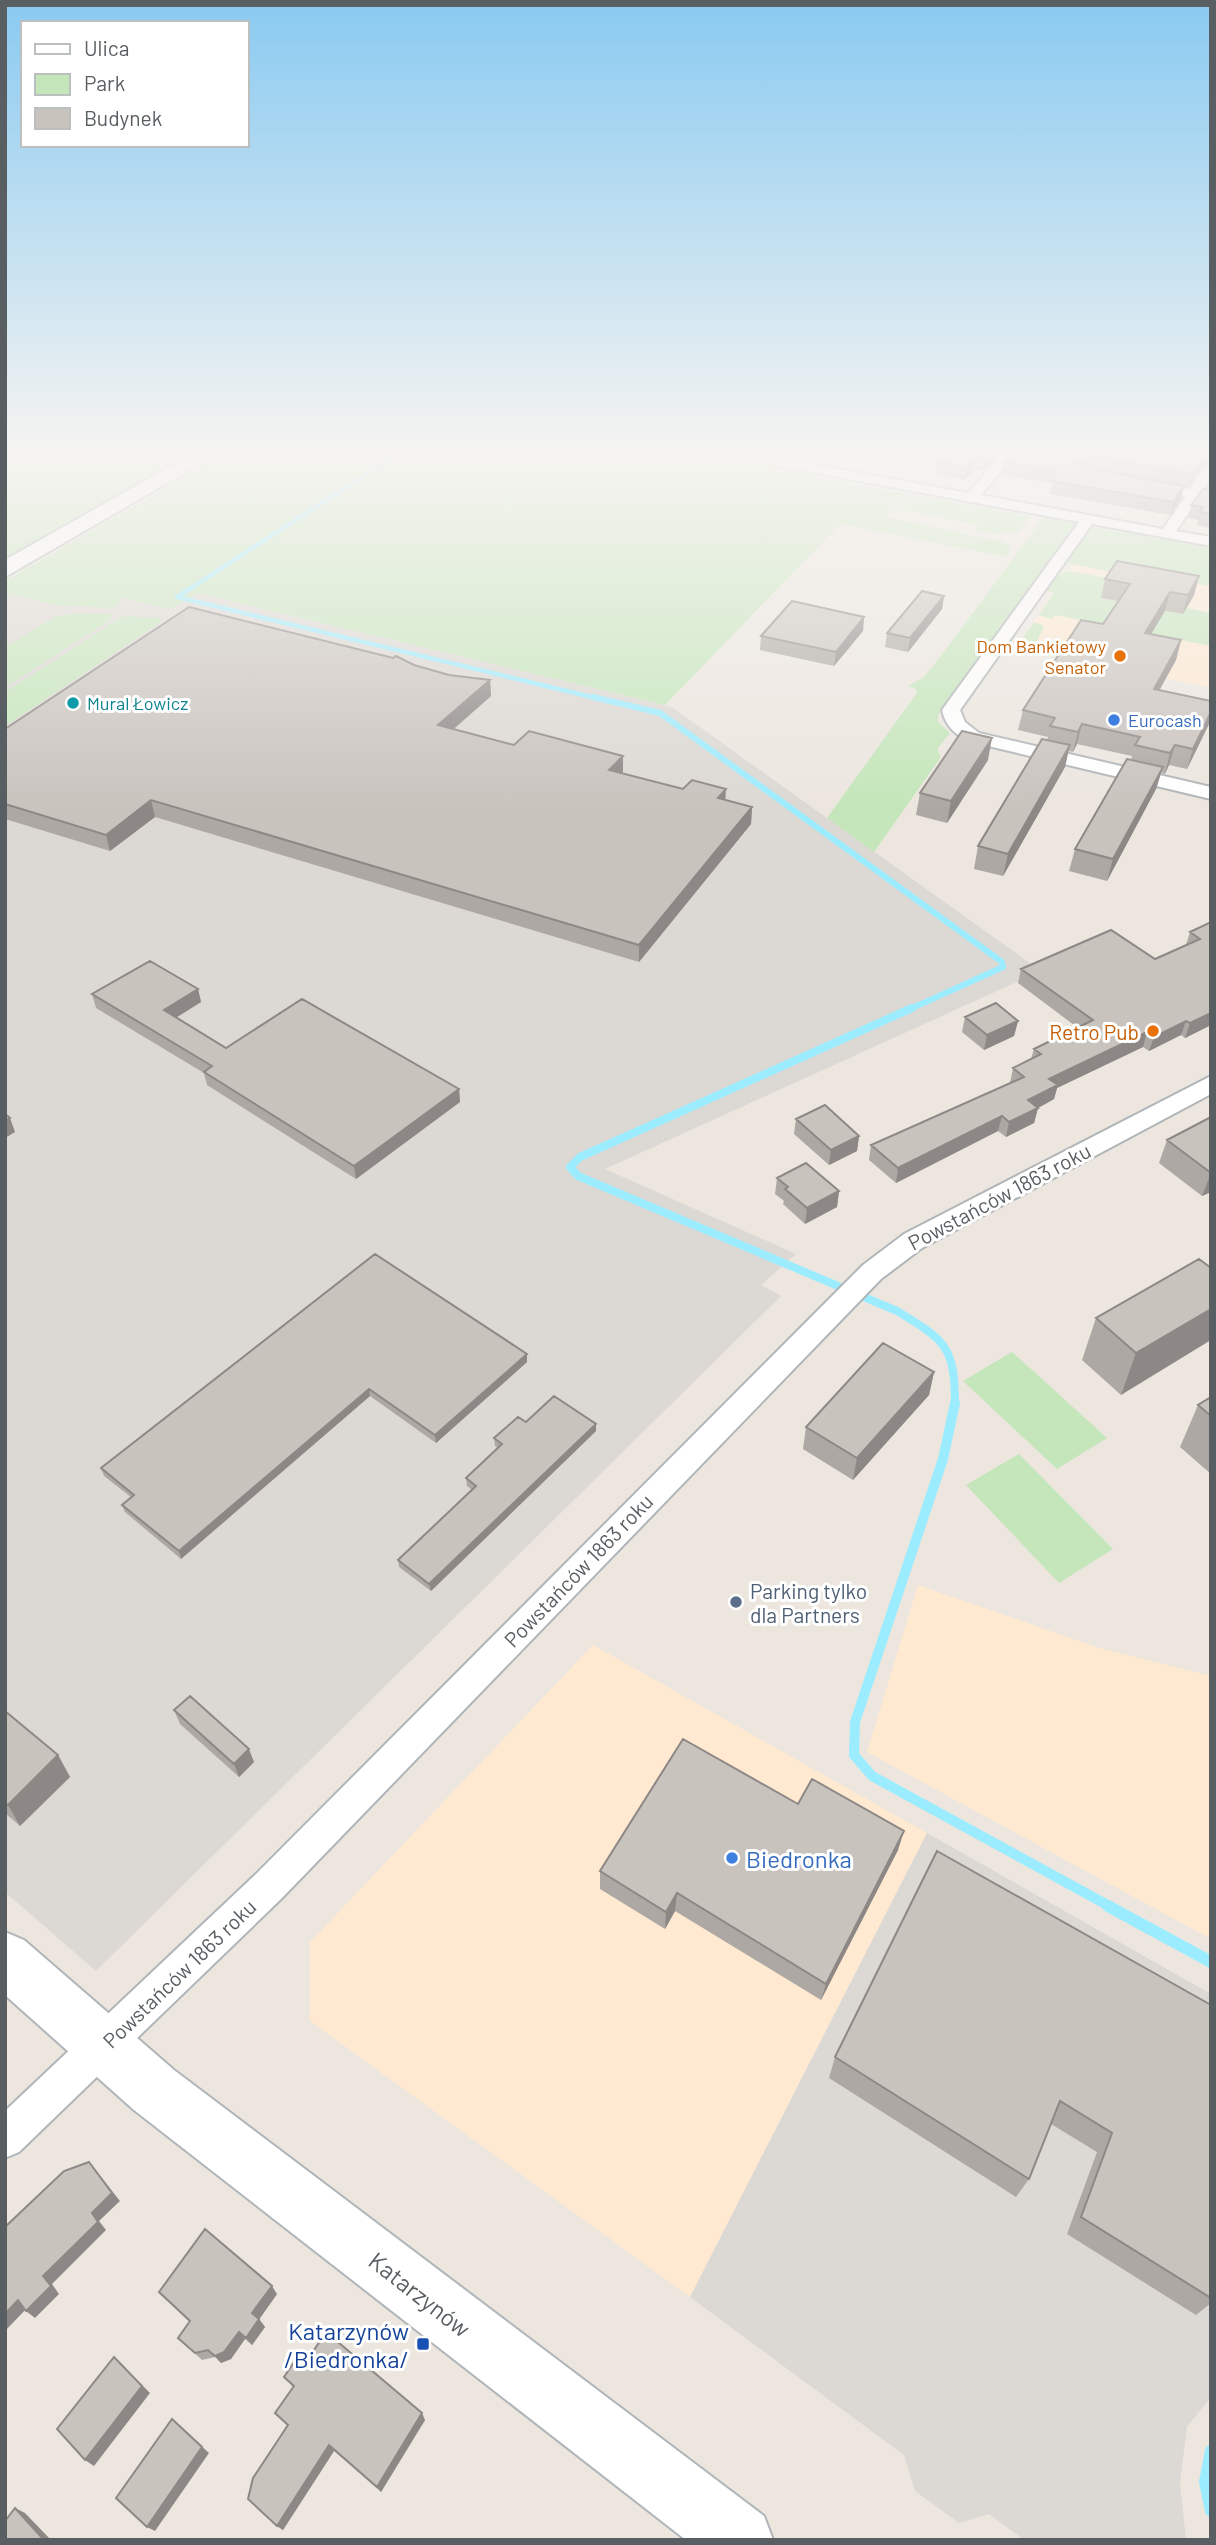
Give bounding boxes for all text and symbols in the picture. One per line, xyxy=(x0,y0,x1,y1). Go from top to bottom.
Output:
legend xyxy=(21,21,248,147)
text: Ulica xyxy=(84,35,129,60)
text: Park xyxy=(84,70,125,95)
text: Budynek xyxy=(84,105,162,130)
place label: Dom Bankietowy Senator xyxy=(976,635,1106,678)
marker: Dom Bankietowy Senator xyxy=(1112,648,1128,664)
place label: Mural Łowicz xyxy=(87,692,188,714)
marker: Mural Łowicz xyxy=(65,695,81,711)
place label: Eurocash xyxy=(1128,709,1202,731)
marker: Eurocash xyxy=(1106,712,1122,728)
place label: Retro Pub xyxy=(1049,1019,1139,1044)
marker: Retro Pub xyxy=(1145,1023,1161,1039)
street label: Powstańców 1863 roku xyxy=(903,1137,1095,1255)
street label: Powstańców 1863 roku xyxy=(498,1488,658,1652)
place label: Parking tylko dla Partners xyxy=(750,1578,867,1627)
marker: Parking tylko dla Partners xyxy=(728,1594,744,1610)
place label: Biedronka xyxy=(746,1844,852,1873)
marker: Biedronka xyxy=(724,1850,740,1866)
street label: Powstańców 1863 roku xyxy=(97,1893,261,2053)
street label: Katarzynów xyxy=(363,2245,477,2343)
place label: Katarzynów /Biedronka/ xyxy=(284,2316,409,2373)
marker: Katarzynów /Biedronka/ xyxy=(415,2336,431,2352)

